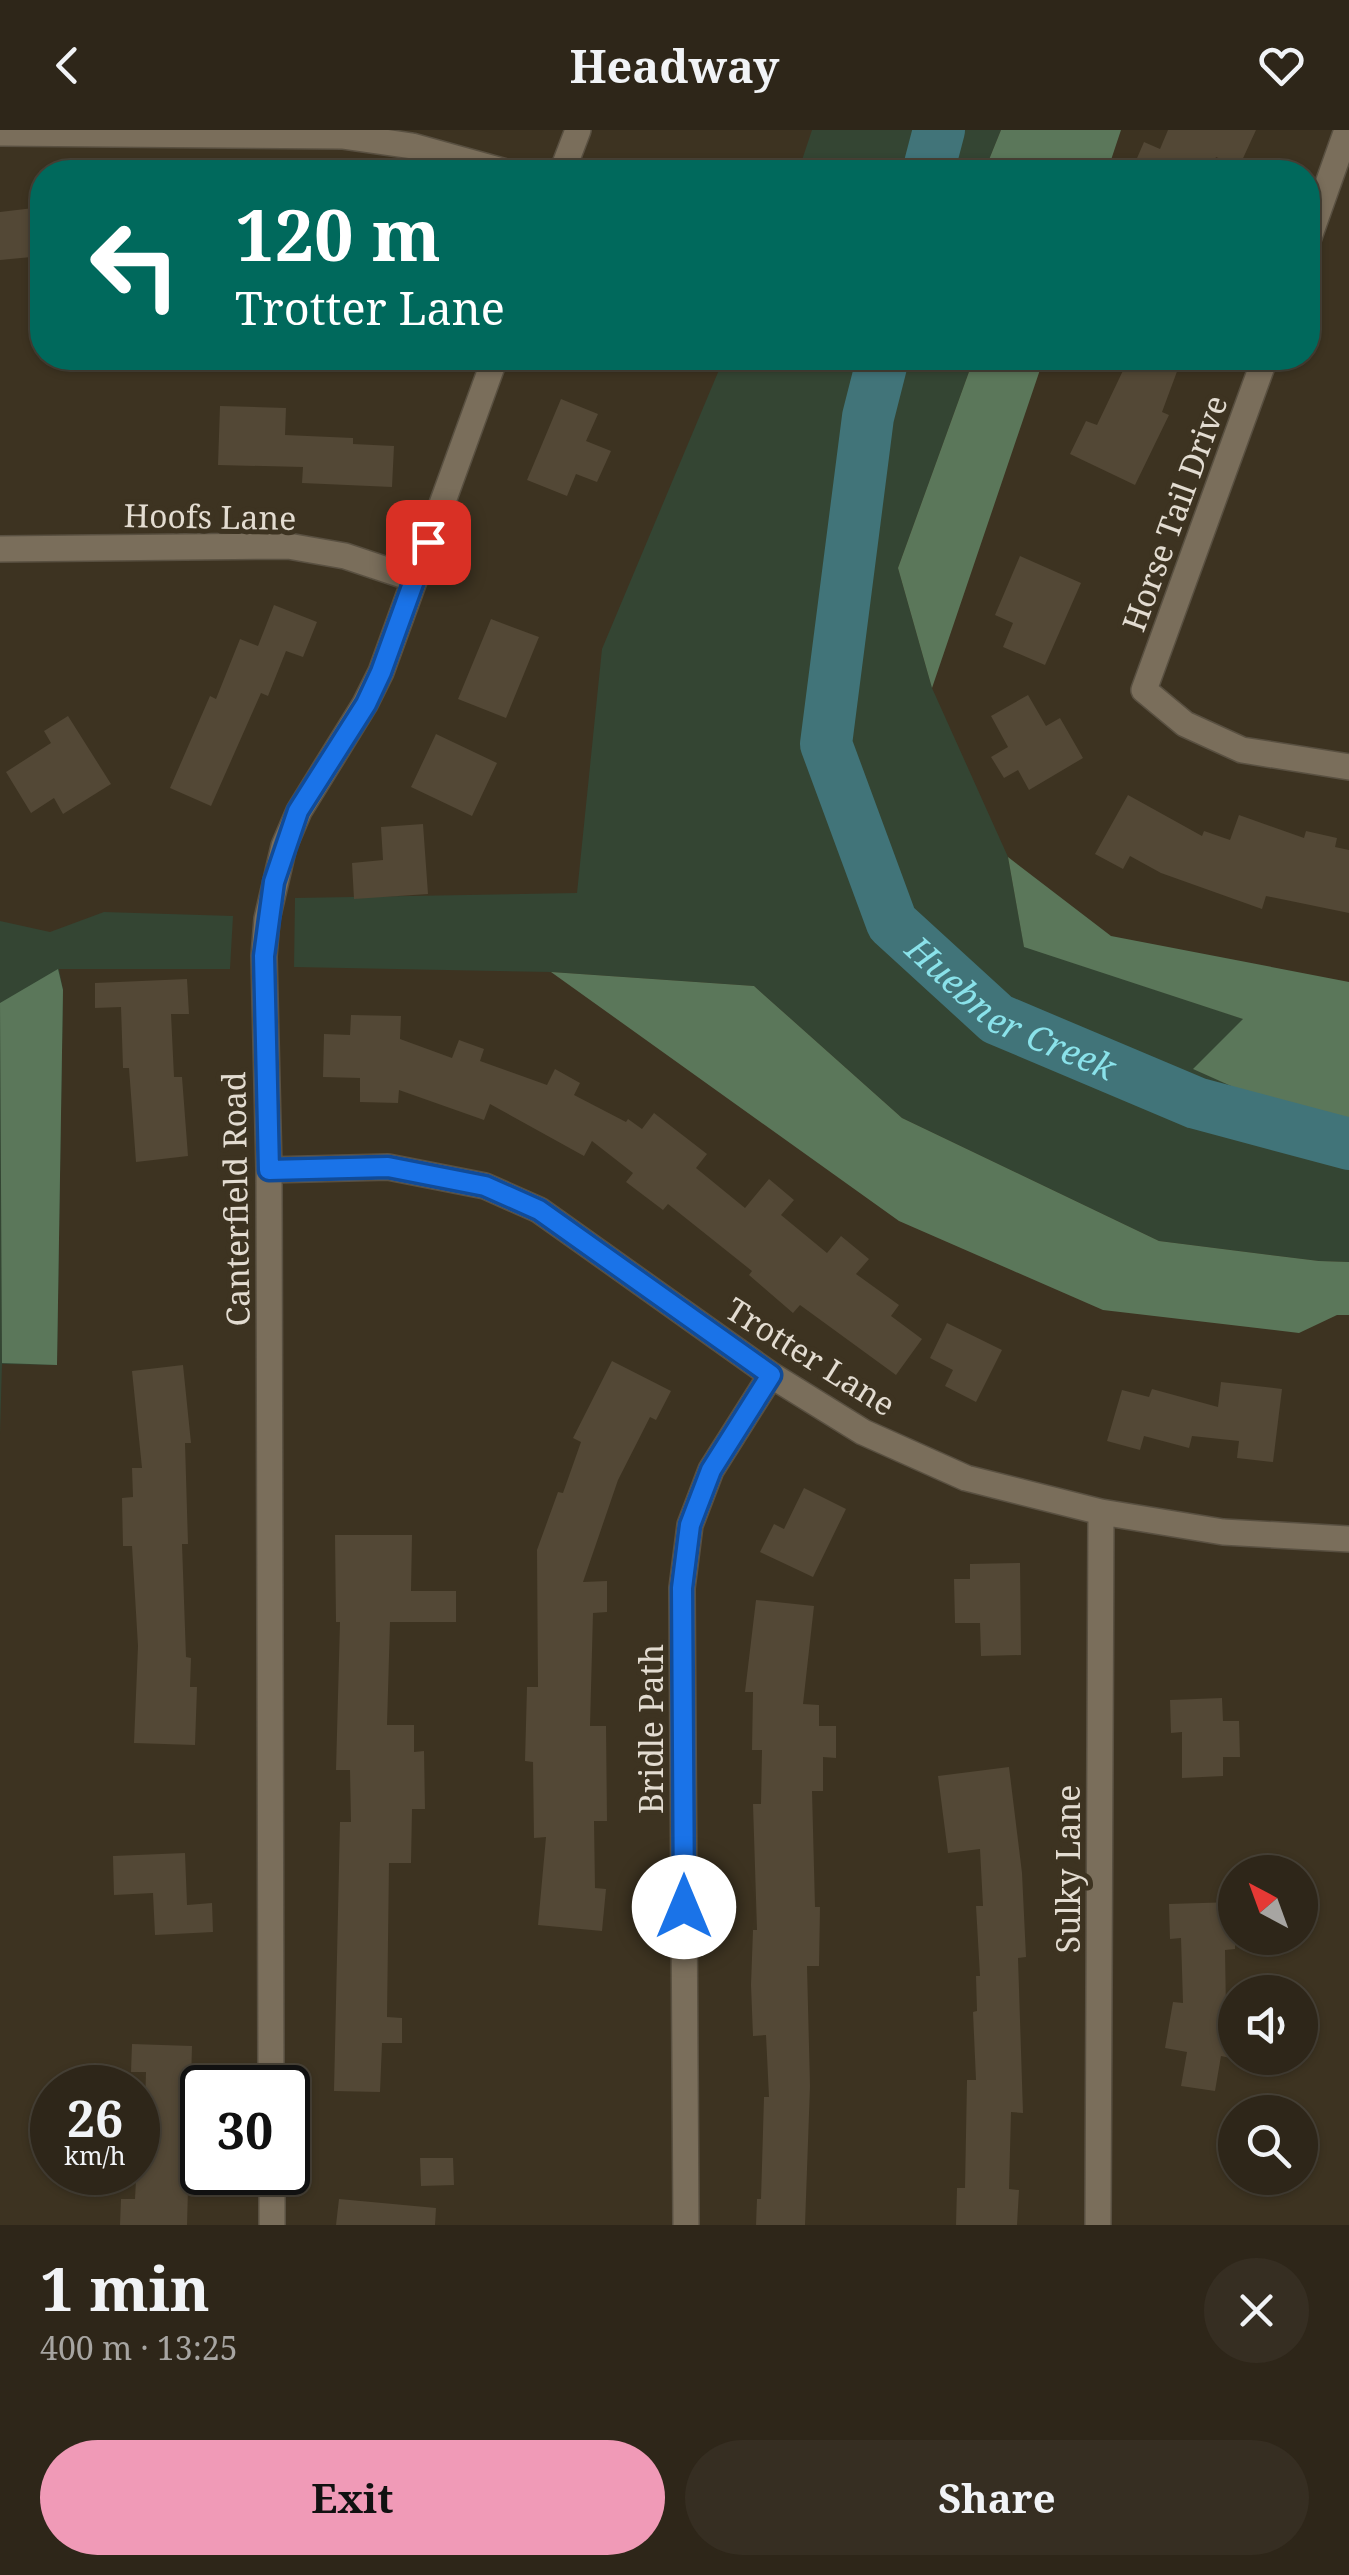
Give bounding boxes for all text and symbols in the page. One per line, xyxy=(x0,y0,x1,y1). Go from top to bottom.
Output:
text: Headway xyxy=(570,35,779,96)
icon: back xyxy=(40,38,95,93)
icon: heart xyxy=(1254,38,1309,93)
text: 120 m xyxy=(235,186,441,282)
icon: left xyxy=(70,200,200,330)
text: Trotter Lane xyxy=(235,277,505,338)
street label: Horse Tail Drive xyxy=(1111,389,1237,637)
street label: Hoofs Lane xyxy=(123,493,297,539)
pin xyxy=(386,500,471,585)
icon: arrive xyxy=(401,515,456,570)
water label: Huebner Creek xyxy=(896,924,1124,1091)
street label: Canterfield Road xyxy=(211,1071,259,1327)
street label: Trotter Lane xyxy=(718,1287,904,1425)
street label: Bridle Path xyxy=(629,1644,672,1814)
street label: Sulky Lane xyxy=(1046,1785,1089,1953)
position arrow xyxy=(632,1855,736,1959)
north arrow xyxy=(1218,1855,1318,1955)
map controls xyxy=(1218,1855,1318,2195)
button: sound xyxy=(1218,1975,1318,2075)
speed limit sign: 30 xyxy=(180,2065,310,2195)
text: 26 xyxy=(67,2084,123,2152)
button: search xyxy=(1218,2095,1318,2195)
text: km/h xyxy=(64,2138,126,2172)
text: 1 min xyxy=(40,2247,210,2329)
button: close xyxy=(1204,2258,1309,2363)
text: 400 m · 13:25 xyxy=(40,2326,238,2369)
button: Exit xyxy=(40,2440,665,2555)
button: Share xyxy=(685,2440,1309,2555)

